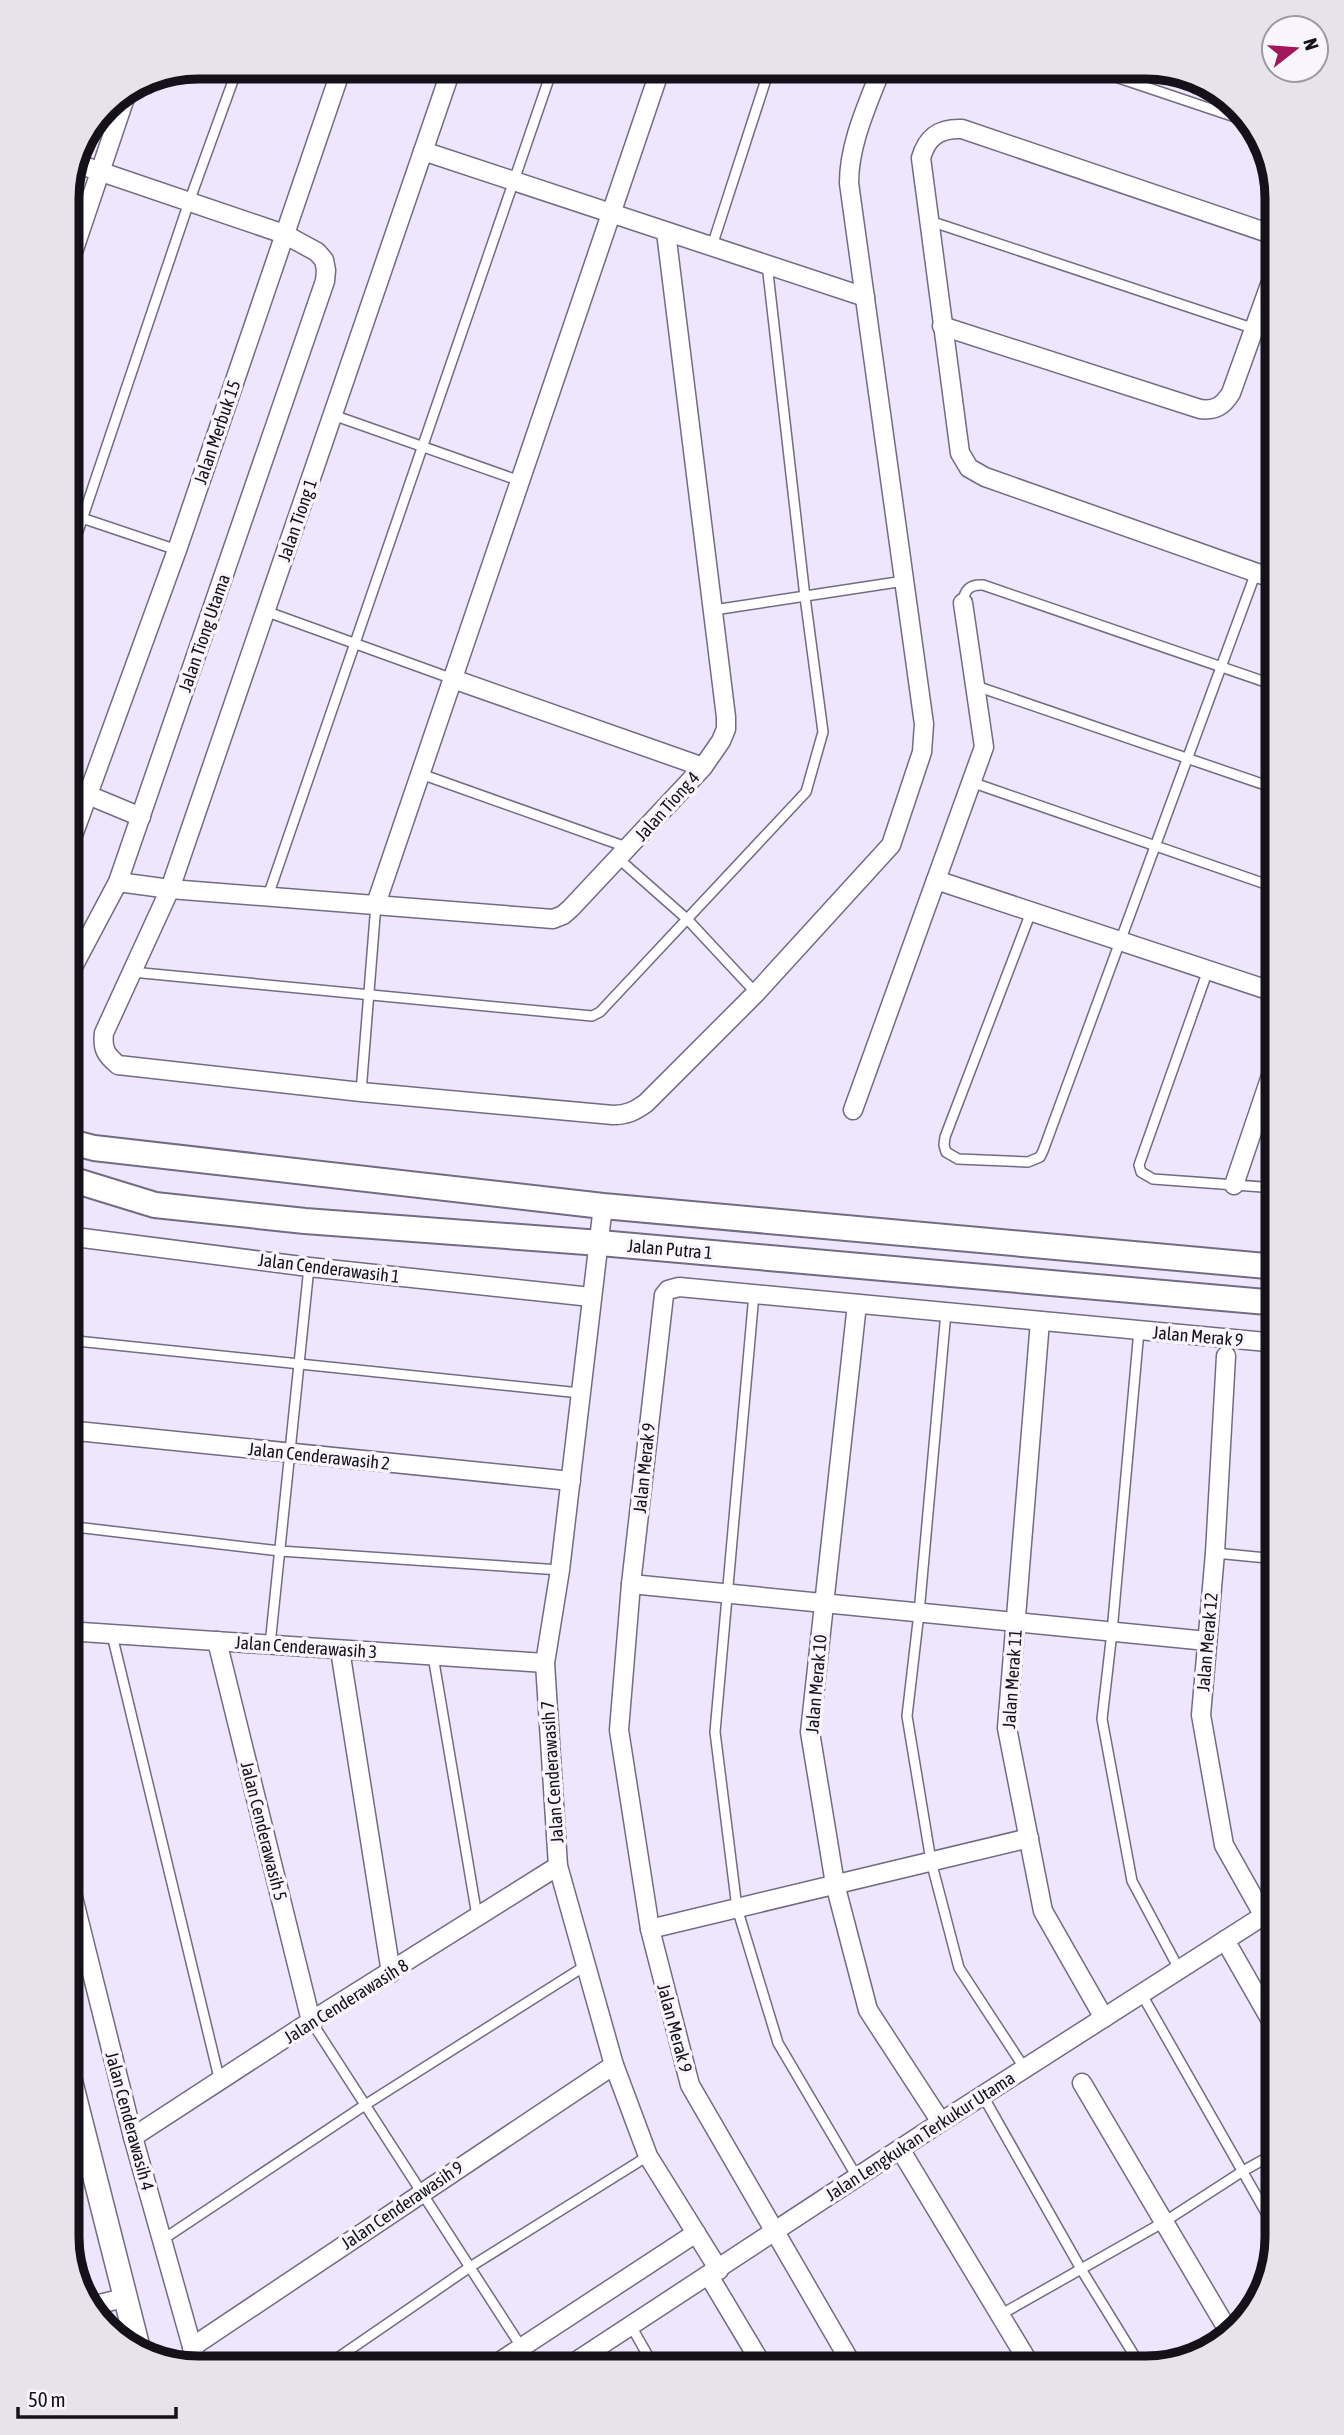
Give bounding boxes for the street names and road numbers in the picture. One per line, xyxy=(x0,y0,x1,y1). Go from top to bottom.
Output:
street label: Jalan Merbuk 15 xyxy=(189,377,245,487)
street label: Jalan Tiong 1 xyxy=(273,476,321,564)
street label: Jalan Tiong Utama xyxy=(174,571,234,695)
street label: Jalan Tiong 4 xyxy=(630,767,704,845)
street label: Jalan Putra 1 xyxy=(627,1235,713,1263)
street label: Jalan Cenderawasih 1 xyxy=(257,1249,401,1287)
street label: Jalan Merak 9 xyxy=(1152,1322,1244,1350)
street label: Jalan Merak 9 xyxy=(629,1422,659,1514)
street label: Jalan Cenderawasih 2 xyxy=(247,1438,391,1474)
street label: Jalan Merak 12 xyxy=(1192,1592,1222,1692)
street label: Jalan Merak 11 xyxy=(998,1629,1026,1729)
street label: Jalan Cenderawasih 3 xyxy=(234,1632,378,1662)
street label: Jalan Merak 10 xyxy=(801,1634,831,1734)
street label: Jalan Cenderawasih 7 xyxy=(537,1700,567,1844)
street label: Jalan Cenderawasih 5 xyxy=(237,1759,291,1903)
street label: Jalan Cenderawasih 8 xyxy=(280,1954,412,2048)
street label: Jalan Merak 9 xyxy=(653,1981,697,2075)
street label: Jalan Cenderawasih 4 xyxy=(101,2049,159,2193)
street label: Jalan Lengkukan Terkukur Utama xyxy=(822,2067,1018,2205)
street label: Jalan Cenderawasih 9 xyxy=(337,2156,467,2254)

